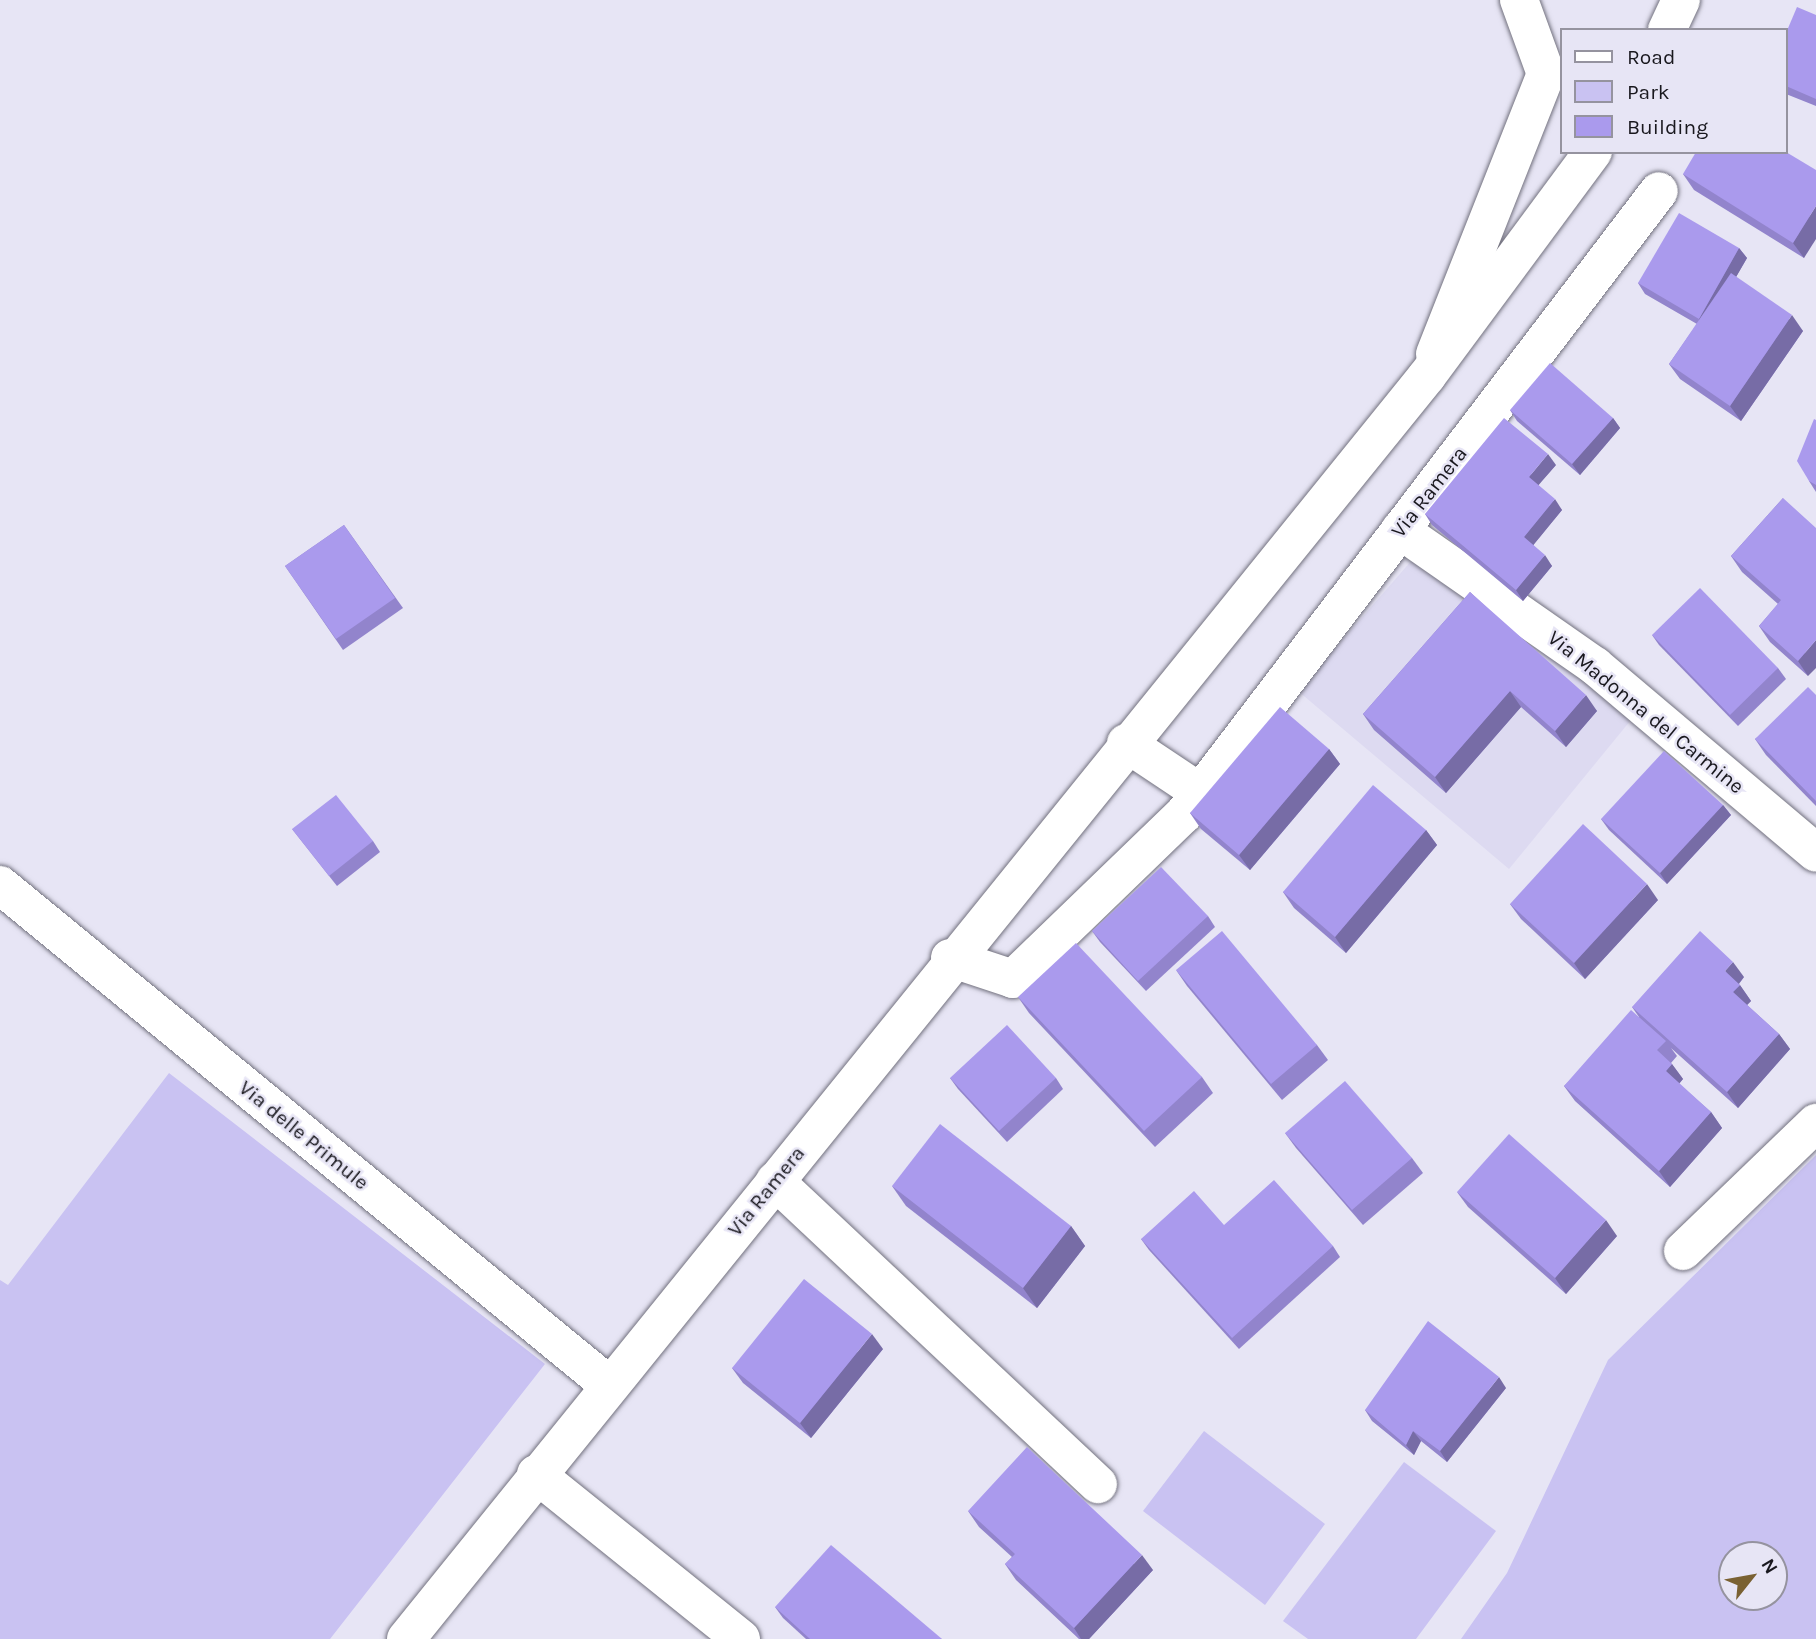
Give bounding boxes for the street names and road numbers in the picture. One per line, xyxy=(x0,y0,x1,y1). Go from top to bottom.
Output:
street label: Via Ramera xyxy=(1386,441,1472,543)
street label: Via Madonna del Carmine xyxy=(1543,625,1749,799)
street label: Via delle Primule xyxy=(234,1075,374,1195)
street label: Via Ramera xyxy=(722,1141,810,1241)

